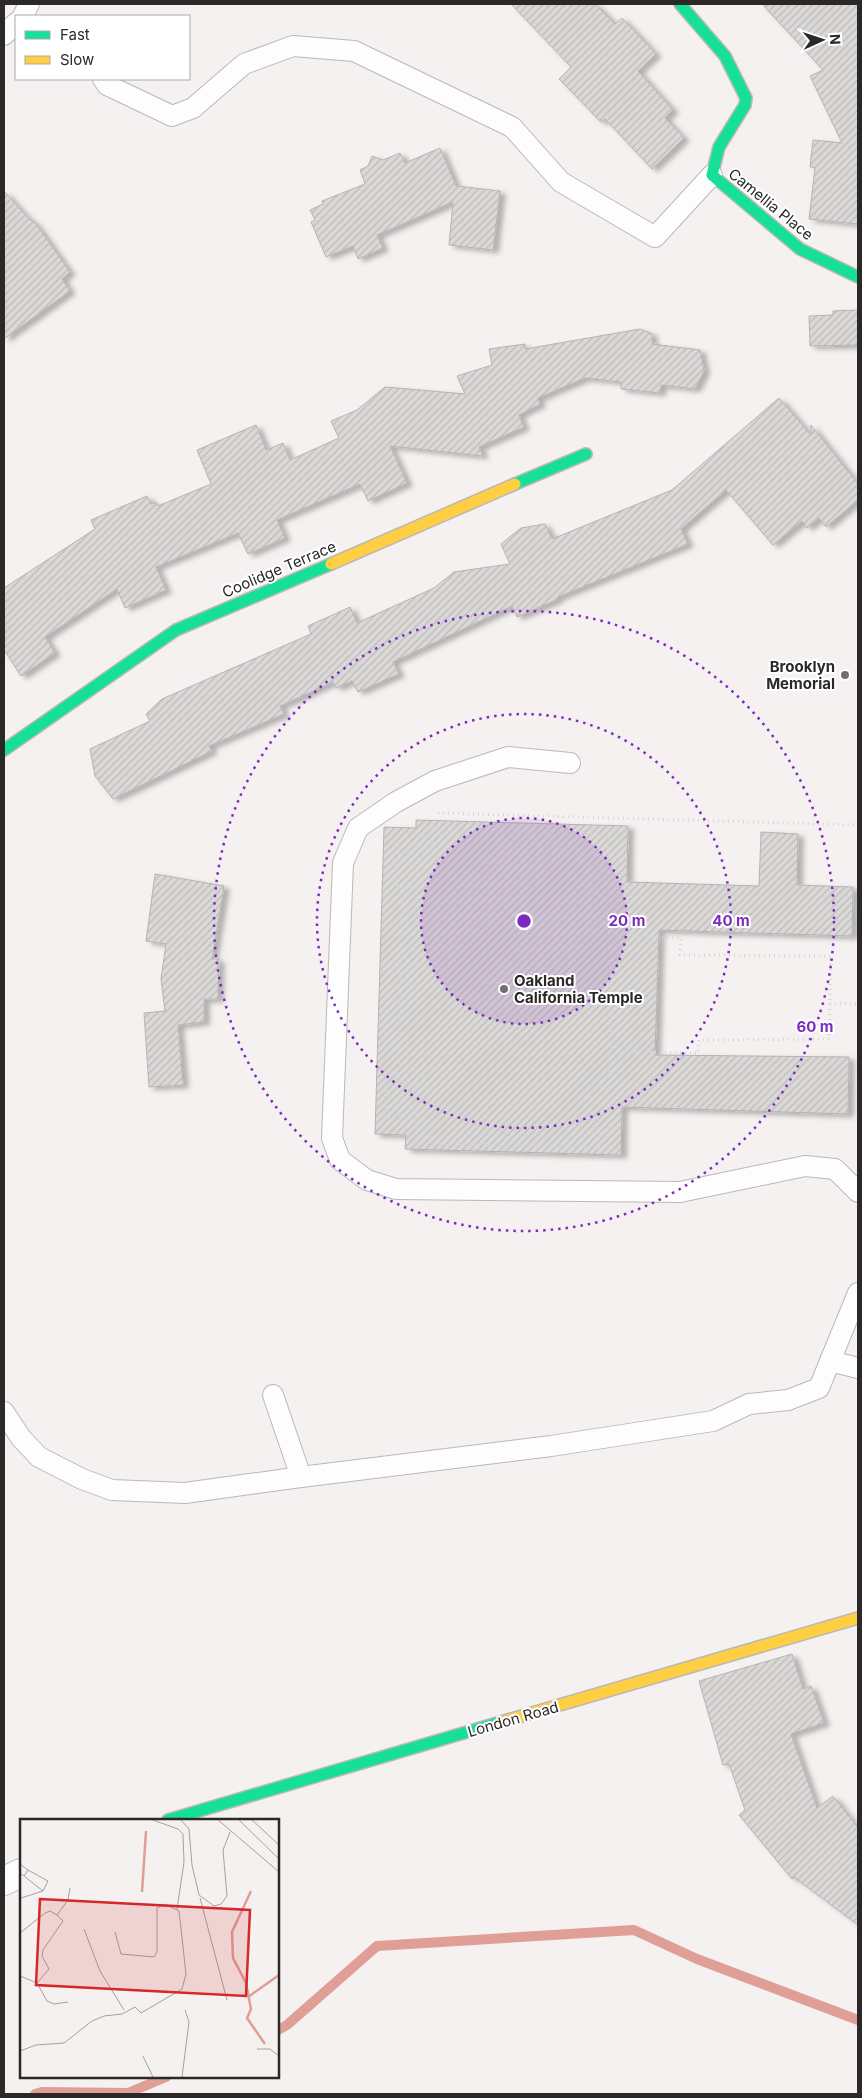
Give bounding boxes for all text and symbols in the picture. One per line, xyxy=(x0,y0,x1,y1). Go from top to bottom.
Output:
legend xyxy=(15,15,190,80)
north arrow xyxy=(797,15,847,65)
text: Fast xyxy=(60,25,90,44)
text: N xyxy=(827,34,844,45)
text: Slow xyxy=(60,50,94,69)
street label: Camellia Place xyxy=(725,164,817,244)
street label: Coolidge Terrace xyxy=(219,536,339,602)
place label: Brooklyn Memorial xyxy=(766,657,835,693)
marker: Brooklyn Memorial xyxy=(839,669,851,681)
text: 20 m xyxy=(609,911,645,930)
text: 40 m xyxy=(712,911,750,930)
centre of rings xyxy=(515,912,533,930)
place label: Oakland California Temple xyxy=(514,971,643,1007)
marker: Oakland California Temple xyxy=(498,983,510,995)
text: 60 m xyxy=(796,1017,834,1036)
street label: London Road xyxy=(465,1697,561,1741)
inset map xyxy=(20,1819,279,2078)

